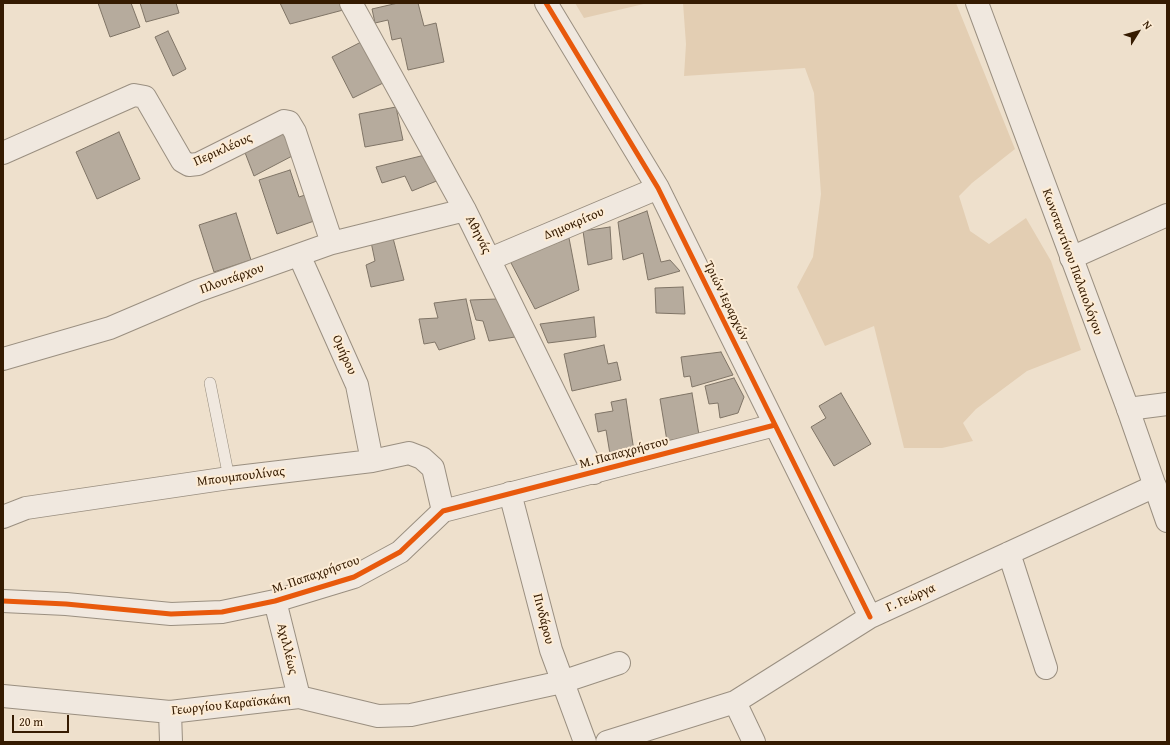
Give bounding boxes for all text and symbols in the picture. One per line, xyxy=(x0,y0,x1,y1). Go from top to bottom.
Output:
north arrow xyxy=(1118,12,1158,52)
text: N xyxy=(1139,17,1156,33)
street label: Περικλέους xyxy=(191,130,255,170)
street label: Κωνσταντίνου Παλαιολόγου xyxy=(1038,187,1106,337)
street label: Δημοκρίτου xyxy=(541,204,607,244)
street label: Αθηνάς xyxy=(462,213,494,257)
street label: Τριών Ιεραρχών xyxy=(700,259,752,343)
street label: Πλουτάρχου xyxy=(198,260,266,298)
street label: Ομήρου xyxy=(328,333,360,377)
street label: Μ. Παπαχρήστου xyxy=(578,434,670,472)
street label: Μπουμπουλίνας xyxy=(196,464,286,490)
street label: Μ. Παπαχρήστου xyxy=(270,553,362,597)
street label: Γ. Γεώργα xyxy=(884,580,938,616)
street label: Πινδάρου xyxy=(529,592,557,646)
street label: Αχιλλέως xyxy=(273,622,301,676)
street label: Γεωργίου Καραϊσκάκη xyxy=(171,691,291,719)
scale bar xyxy=(14,707,71,733)
text: 20 m xyxy=(19,713,43,730)

